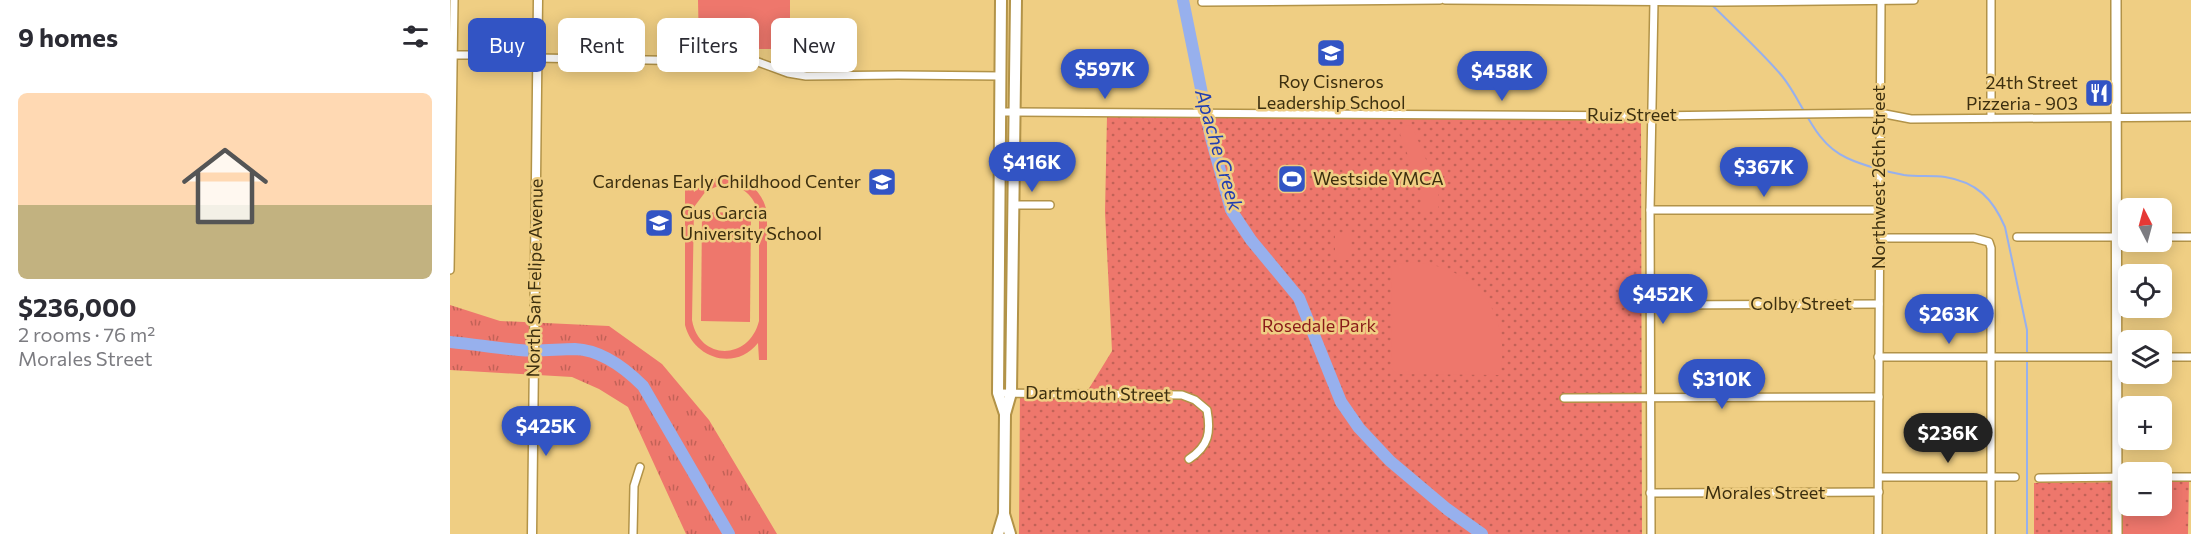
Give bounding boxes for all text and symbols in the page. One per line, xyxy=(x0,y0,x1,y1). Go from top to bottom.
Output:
chip: Buy xyxy=(468,18,546,72)
chip: Rent xyxy=(558,18,645,72)
chip: Filters xyxy=(657,18,759,72)
chip: New xyxy=(771,18,857,72)
icon: filters xyxy=(399,20,432,53)
text: 9 homes xyxy=(18,21,118,52)
school or university icon: Roy Cisneros Leadership School xyxy=(1315,37,1347,69)
pin: $597K xyxy=(1063,49,1147,100)
pin: $458K xyxy=(1460,51,1544,102)
text: $597K xyxy=(1075,56,1135,80)
text: $458K xyxy=(1471,58,1533,82)
place label: Roy Cisneros Leadership School xyxy=(1256,70,1406,113)
place label: 24th Street Pizzeria - 903 xyxy=(1966,71,2078,114)
restaurant icon: 24th Street Pizzeria - 903 xyxy=(2083,77,2115,109)
water label: Apache Creek xyxy=(1191,85,1249,214)
street label: Northwest 26th Street xyxy=(1867,85,1889,269)
street label: Ruiz Street xyxy=(1587,103,1677,125)
icon: home xyxy=(171,132,279,240)
pin: $416K xyxy=(990,142,1074,193)
pin: $367K xyxy=(1722,147,1806,198)
text: $416K xyxy=(1003,149,1061,173)
text: $367K xyxy=(1734,154,1794,178)
sports icon: Westside YMCA xyxy=(1276,163,1308,195)
school or university icon: Cardenas Early Childhood Center xyxy=(866,166,898,198)
place label: Westside YMCA xyxy=(1313,167,1444,189)
place label: Cardenas Early Childhood Center xyxy=(593,170,861,192)
street label: North San Felipe Avenue xyxy=(521,179,547,377)
north arrow xyxy=(2118,198,2172,252)
map controls xyxy=(2118,198,2172,516)
place label: Gus Garcia University School xyxy=(680,201,822,244)
school or university icon: Gus Garcia University School xyxy=(643,207,675,239)
button: locate xyxy=(2118,264,2172,318)
pin: $452K xyxy=(1621,274,1705,325)
text: $452K xyxy=(1633,281,1693,305)
text: $236,000 xyxy=(18,291,137,322)
street label: Colby Street xyxy=(1750,292,1852,314)
pin: $263K xyxy=(1907,294,1991,345)
text: $263K xyxy=(1919,301,1979,325)
park label: Rosedale Park xyxy=(1262,314,1377,336)
text: 2 rooms · 76 m² xyxy=(18,322,155,346)
button: layers xyxy=(2118,330,2172,384)
text: Morales Street xyxy=(18,346,152,370)
pin: $310K xyxy=(1680,359,1764,410)
text: $310K xyxy=(1692,366,1752,390)
street label: Dartmouth Street xyxy=(1025,381,1171,405)
button: + xyxy=(2118,396,2172,450)
pin: $425K xyxy=(504,406,588,457)
text: $425K xyxy=(516,413,576,437)
pin: $236K xyxy=(1906,413,1990,464)
text: $236K xyxy=(1918,420,1978,444)
button: − xyxy=(2118,462,2172,516)
street label: Morales Street xyxy=(1705,481,1825,503)

